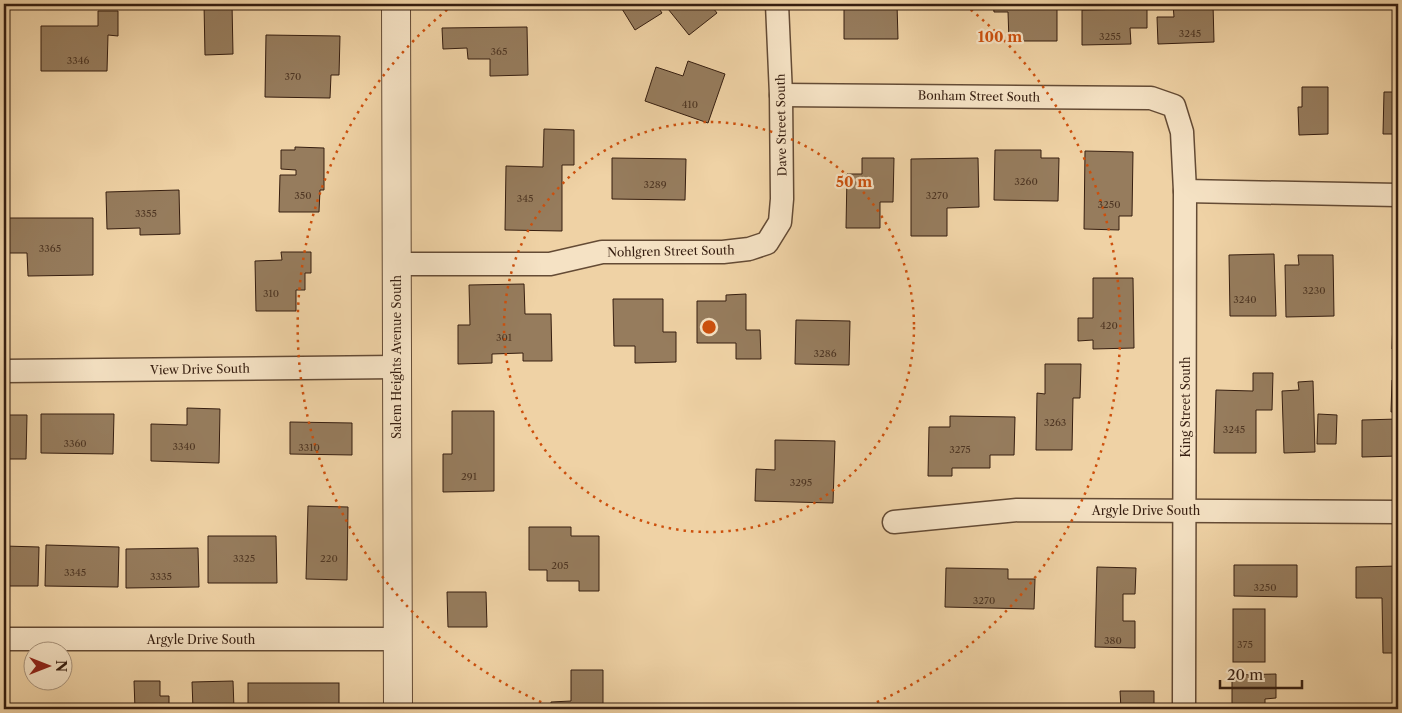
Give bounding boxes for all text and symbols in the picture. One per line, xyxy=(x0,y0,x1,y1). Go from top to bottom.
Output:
text: 100 m xyxy=(978,27,1022,46)
house number: 3245 xyxy=(1179,27,1201,40)
house number: 3255 xyxy=(1099,30,1121,43)
house number: 365 xyxy=(491,45,507,58)
house number: 3346 xyxy=(67,54,89,67)
house number: 370 xyxy=(285,70,301,83)
street label: Dave Street South xyxy=(773,73,789,176)
street label: Bonham Street South xyxy=(918,87,1041,105)
house number: 410 xyxy=(682,98,698,111)
text: 50 m xyxy=(836,172,872,191)
house number: 3260 xyxy=(1014,175,1038,188)
house number: 3289 xyxy=(643,178,667,191)
house number: 350 xyxy=(294,189,312,202)
house number: 3270 xyxy=(926,189,948,202)
house number: 345 xyxy=(517,192,533,205)
house number: 3250 xyxy=(1097,198,1121,211)
house number: 3355 xyxy=(135,207,157,220)
house number: 3365 xyxy=(39,242,61,255)
street label: Nohlgren Street South xyxy=(607,242,735,260)
street label: Salem Heights Avenue South xyxy=(389,274,404,439)
house number: 3230 xyxy=(1302,284,1326,297)
house number: 310 xyxy=(263,287,279,300)
house number: 3240 xyxy=(1233,293,1257,306)
centre of rings xyxy=(700,318,718,336)
house number: 420 xyxy=(1100,319,1118,332)
house number: 301 xyxy=(496,331,513,344)
house number: 3286 xyxy=(813,347,837,360)
street label: King Street South xyxy=(1178,356,1193,457)
street label: View Drive South xyxy=(149,361,250,377)
house number: 3263 xyxy=(1044,416,1066,429)
house number: 3245 xyxy=(1223,423,1245,436)
house number: 3360 xyxy=(63,437,87,450)
house number: 3340 xyxy=(172,440,196,453)
house number: 3310 xyxy=(298,441,320,454)
house number: 3275 xyxy=(949,443,971,456)
house number: 291 xyxy=(461,470,478,483)
house number: 3295 xyxy=(790,476,812,489)
street label: Argyle Drive South xyxy=(1091,503,1201,518)
house number: 3325 xyxy=(233,552,255,565)
house number: 220 xyxy=(320,552,338,565)
house number: 205 xyxy=(551,559,569,572)
house number: 3345 xyxy=(64,566,86,579)
house number: 3335 xyxy=(150,570,172,583)
house number: 3250 xyxy=(1253,581,1277,594)
house number: 3270 xyxy=(973,594,995,607)
street label: Argyle Drive South xyxy=(146,632,256,647)
house number: 380 xyxy=(1104,634,1122,647)
house number: 375 xyxy=(1237,638,1253,651)
north arrow xyxy=(22,640,72,690)
scale bar xyxy=(1220,658,1302,690)
text: N xyxy=(52,660,70,672)
text: 20 m xyxy=(1227,665,1263,684)

